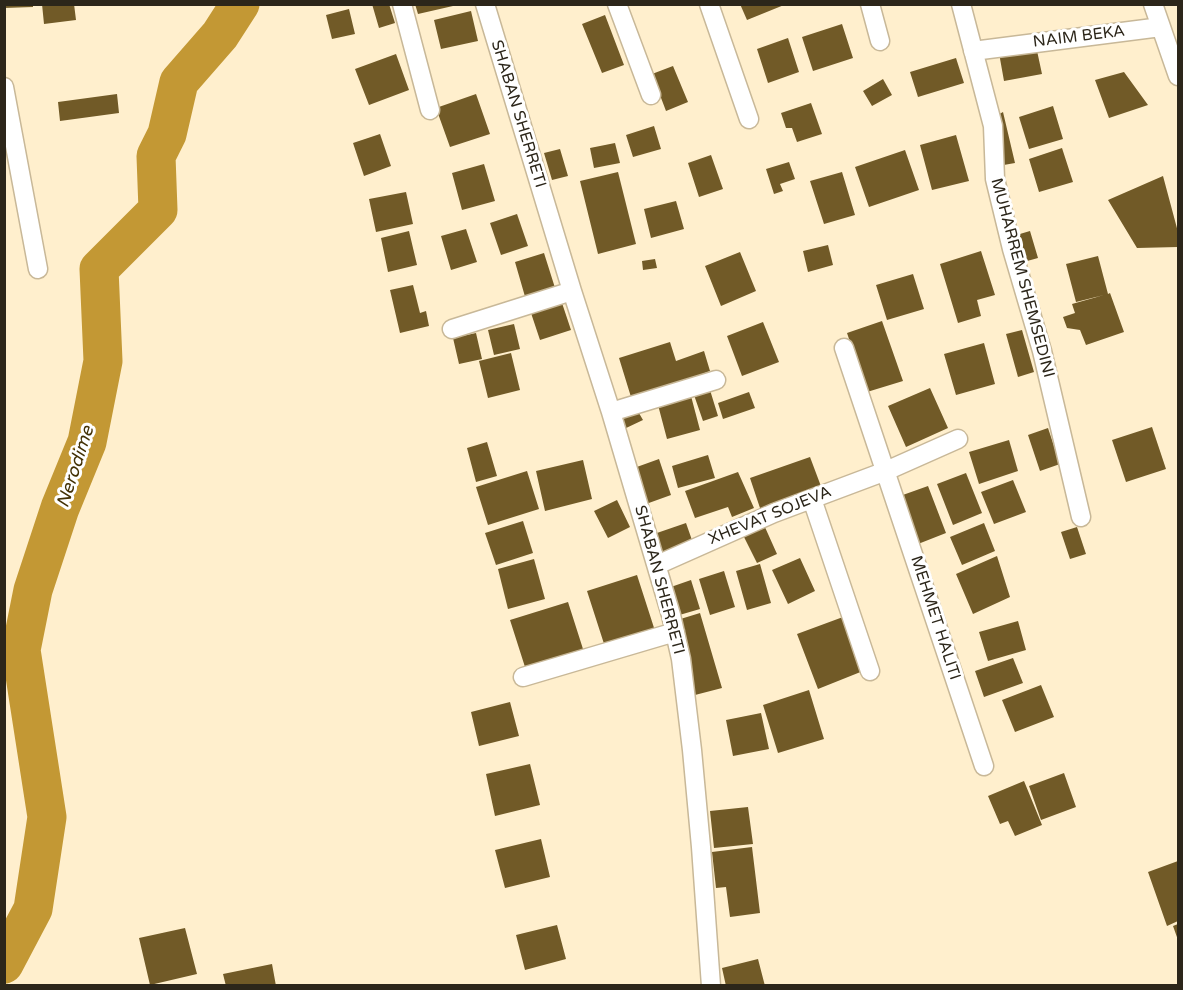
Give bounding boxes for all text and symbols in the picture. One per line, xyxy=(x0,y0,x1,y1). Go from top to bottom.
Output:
street label: NAIM BEKA xyxy=(1032,22,1126,52)
street label: SHABAN SHERRETI xyxy=(486,38,550,190)
street label: MUHARREM SHEMSEDINI xyxy=(986,176,1058,380)
water label: Nerodime xyxy=(53,423,99,511)
street label: XHEVAT SOJEVA xyxy=(706,483,834,549)
street label: SHABAN SHERRETI xyxy=(630,503,688,657)
street label: MEHMET HALITI xyxy=(906,553,964,683)

